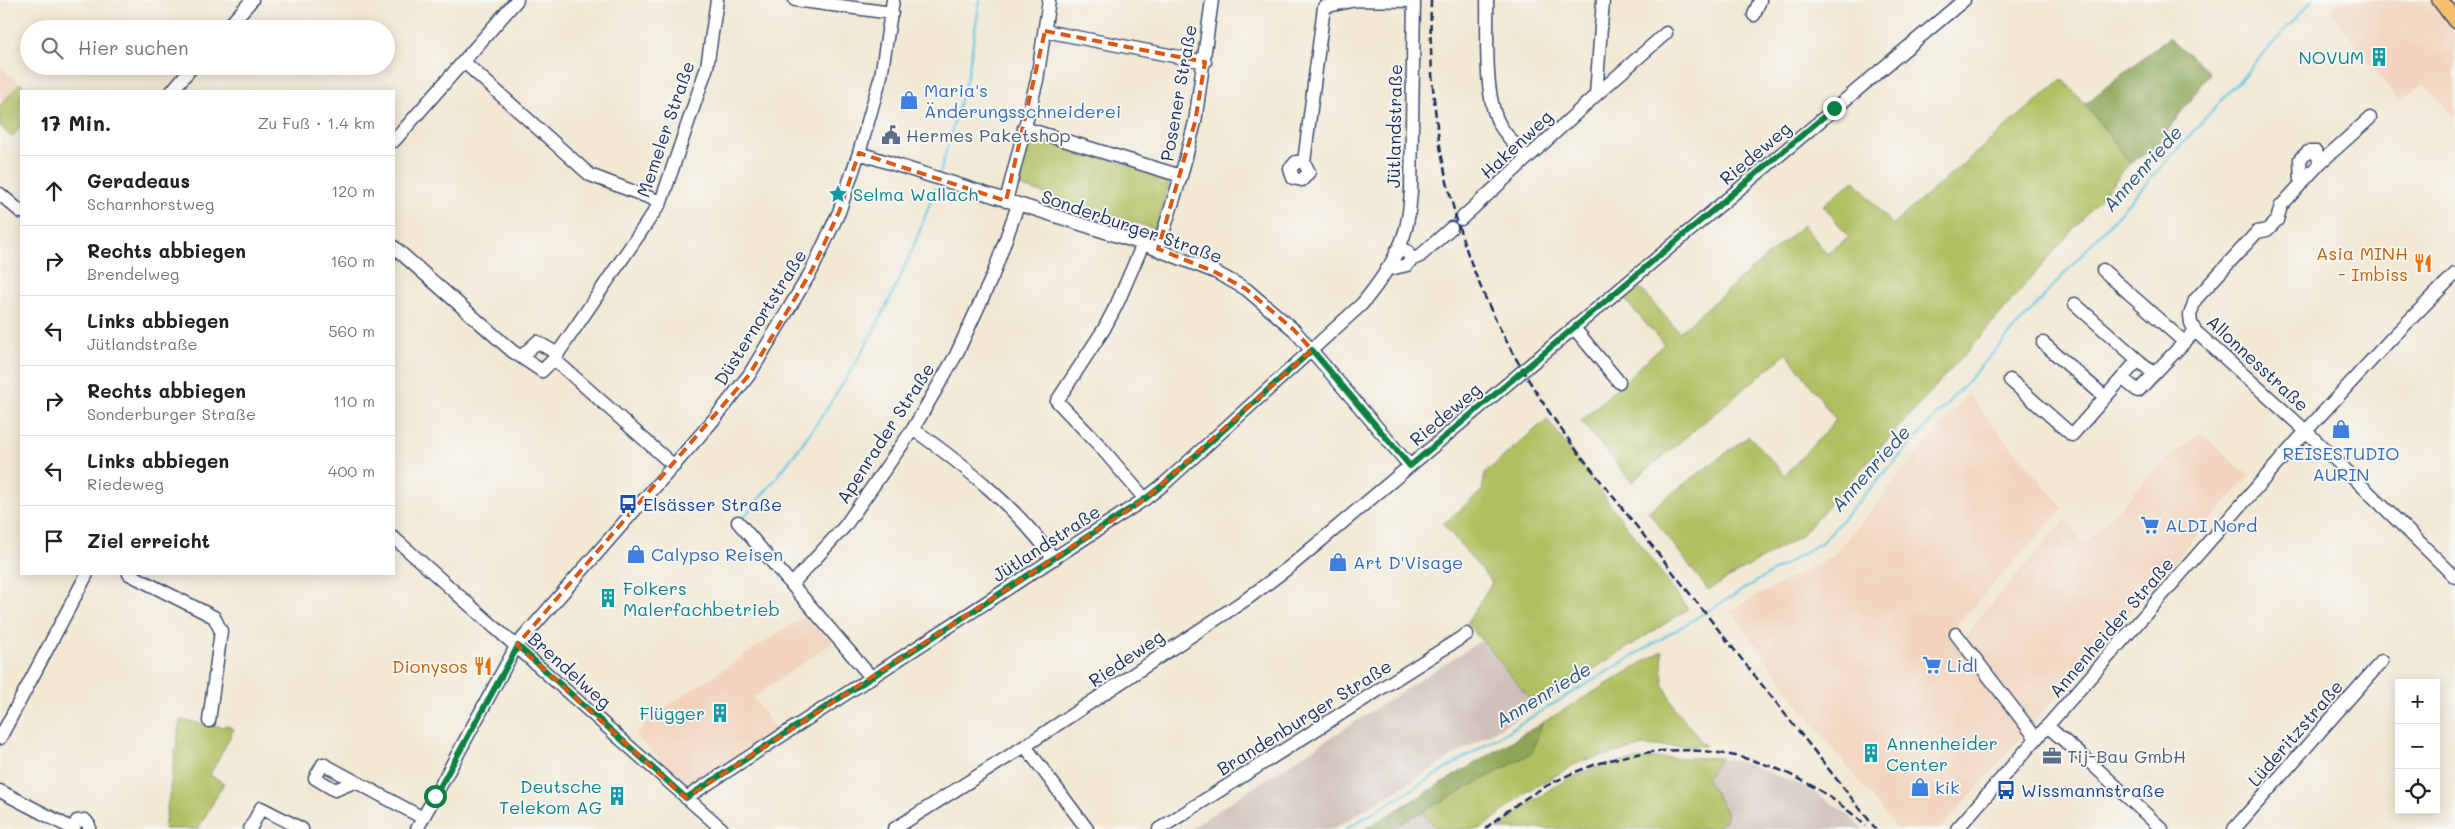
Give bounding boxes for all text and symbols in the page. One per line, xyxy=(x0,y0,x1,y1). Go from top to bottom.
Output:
search box xyxy=(20,20,395,75)
street label: Posener Straße xyxy=(1154,23,1202,163)
icon: search xyxy=(38,34,66,62)
text: Hier suchen xyxy=(78,35,189,60)
place label: NOVUM xyxy=(2299,45,2364,69)
building icon: NOVUM xyxy=(2368,46,2390,68)
street label: Memeler Straße xyxy=(630,58,700,200)
street label: Jütlandstraße xyxy=(1381,64,1407,188)
place label: Maria's Änderungsschneiderei xyxy=(924,78,1121,123)
shop icon: Maria's Änderungsschneiderei xyxy=(898,89,920,111)
route end xyxy=(1823,97,1846,120)
street label: Hakenweg xyxy=(1475,104,1557,184)
text: 17 Min. xyxy=(40,109,111,136)
text: Zu Fuß · 1.4 km xyxy=(258,112,375,133)
street label: Riedeweg xyxy=(1714,116,1796,190)
water label: Annenriede xyxy=(2097,120,2187,216)
place label: Hermes Paketshop xyxy=(906,123,1071,147)
public building icon: Hermes Paketshop xyxy=(880,124,902,146)
text: Geradeaus xyxy=(87,168,190,193)
icon: ahead xyxy=(40,177,68,205)
text: 120 m xyxy=(331,180,375,201)
place label: Selma Wallach xyxy=(853,182,978,206)
place icon: Selma Wallach xyxy=(827,183,849,205)
street label: Sonderburger Straße xyxy=(1038,184,1226,268)
text: Scharnhorstweg xyxy=(87,193,214,214)
text: Rechts abbiegen xyxy=(87,238,246,263)
place label: Asia MINH - Imbiss xyxy=(2316,241,2408,286)
street label: Düsternortstraße xyxy=(708,244,812,390)
icon: right xyxy=(40,247,68,275)
text: 160 m xyxy=(330,250,375,271)
restaurant icon: Asia MINH - Imbiss xyxy=(2412,252,2434,274)
text: Brendelweg xyxy=(87,263,179,284)
text: Links abbiegen xyxy=(87,308,229,333)
street label: Allonnesstraße xyxy=(2202,309,2314,417)
icon: left xyxy=(40,317,68,345)
text: 560 m xyxy=(328,320,375,341)
text: Jütlandstraße xyxy=(87,333,197,354)
street label: Apenrader Straße xyxy=(831,358,939,508)
street label: Riedeweg xyxy=(1404,377,1486,451)
text: Rechts abbiegen xyxy=(87,378,246,403)
icon: right xyxy=(40,387,68,415)
text: 110 m xyxy=(333,390,375,411)
text: Sonderburger Straße xyxy=(87,403,256,424)
shop icon: REISESTUDIO AURIN xyxy=(2330,418,2352,440)
water label: Annenriede xyxy=(1825,420,1915,516)
place label: REISESTUDIO AURIN xyxy=(2283,441,2399,486)
text: Links abbiegen xyxy=(87,448,229,473)
icon: left xyxy=(40,457,68,485)
text: 400 m xyxy=(328,460,375,481)
text: Riedeweg xyxy=(87,473,164,494)
place label: Elsässer Straße xyxy=(643,492,782,516)
bus stop icon: Elsässer Straße xyxy=(617,493,639,515)
street label: Jütlandstraße xyxy=(987,499,1105,587)
place label: ALDI Nord xyxy=(2165,513,2257,537)
supermarket icon: ALDI Nord xyxy=(2139,514,2161,536)
icon: arrive xyxy=(40,527,68,555)
text: Ziel erreicht xyxy=(87,528,210,553)
place label: Calypso Reisen xyxy=(651,542,783,566)
shop icon: Calypso Reisen xyxy=(625,543,647,565)
place label: Art D'Visage xyxy=(1353,550,1463,574)
shop icon: Art D'Visage xyxy=(1327,551,1349,573)
street label: Annenheider Straße xyxy=(2043,552,2179,702)
place label: Folkers Malerfachbetrieb xyxy=(623,576,780,621)
building icon: Folkers Malerfachbetrieb xyxy=(597,587,619,609)
street label: Riedeweg xyxy=(1084,624,1168,692)
street label: Brendelweg xyxy=(523,626,617,714)
street label: Brandenburger Straße xyxy=(1212,653,1396,781)
place label: Lidl xyxy=(1947,653,1978,677)
place label: Dionysos xyxy=(392,654,468,678)
supermarket icon: Lidl xyxy=(1921,654,1943,676)
restaurant icon: Dionysos xyxy=(472,655,494,677)
water label: Annenriede xyxy=(1491,656,1595,732)
street label: Lüderitzstraße xyxy=(2242,675,2348,791)
map controls xyxy=(2395,679,2440,814)
button: + xyxy=(2395,679,2440,724)
place label: Flügger xyxy=(640,701,705,725)
building icon: Flügger xyxy=(709,702,731,724)
button: − xyxy=(2395,724,2440,769)
place label: Annenheider Center xyxy=(1886,731,1998,776)
building icon: Annenheider Center xyxy=(1860,742,1882,764)
place label: Tij-Bau GmbH xyxy=(2067,744,2186,768)
office icon: Tij-Bau GmbH xyxy=(2041,745,2063,767)
button: locate xyxy=(2395,769,2440,814)
place label: Deutsche Telekom AG xyxy=(499,774,602,819)
place label: kik xyxy=(1935,775,1960,799)
shop icon: kik xyxy=(1909,776,1931,798)
place label: Wissmannstraße xyxy=(2021,778,2165,802)
bus stop icon: Wissmannstraße xyxy=(1995,779,2017,801)
route start xyxy=(424,785,447,808)
building icon: Deutsche Telekom AG xyxy=(606,785,628,807)

